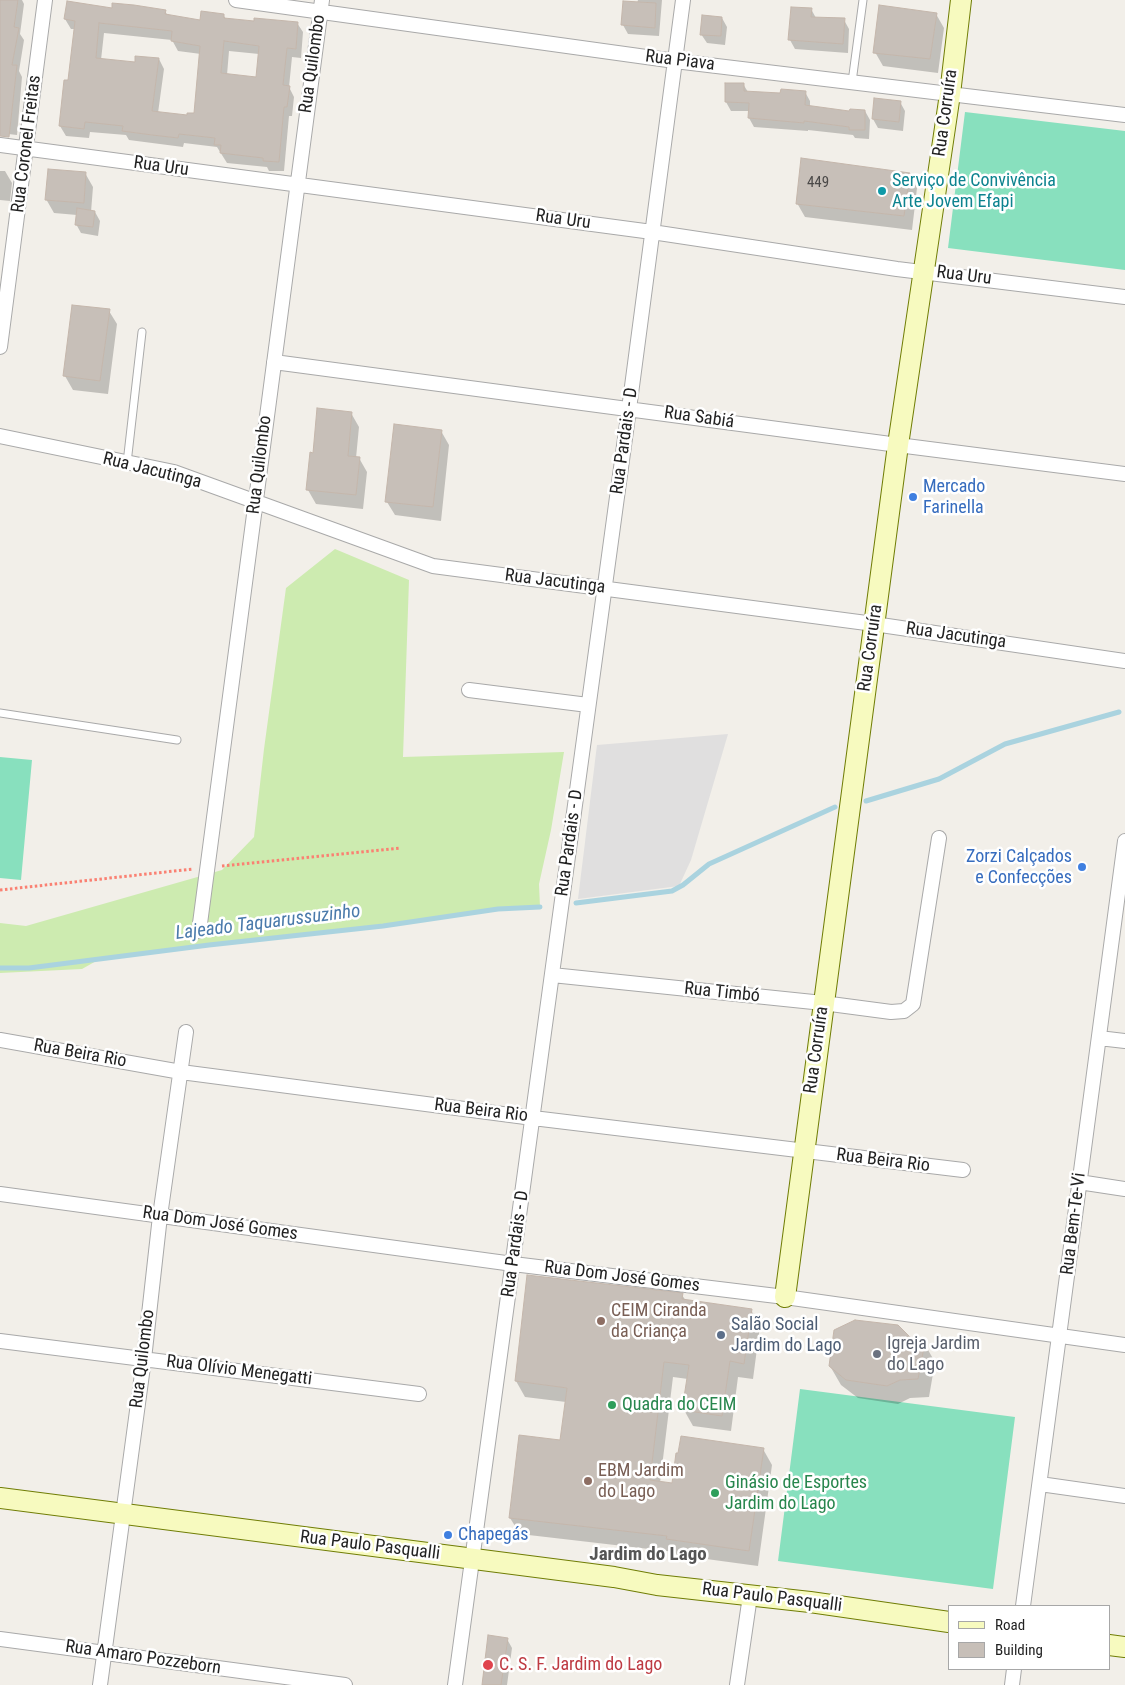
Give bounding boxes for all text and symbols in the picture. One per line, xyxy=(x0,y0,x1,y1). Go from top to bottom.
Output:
street label: Rua Quilombo xyxy=(295,13,331,115)
street label: Rua Piava xyxy=(644,46,716,76)
street label: Rua Corruíra xyxy=(929,68,963,158)
street label: Rua Coronel Freitas xyxy=(8,74,46,214)
street label: Rua Uru xyxy=(132,152,190,182)
place label: Serviço de Convivência Arte Jovem Efapi xyxy=(892,170,1056,212)
house number: 449 xyxy=(807,174,829,192)
marker: Serviço de Convivência Arte Jovem Efapi xyxy=(876,185,888,197)
street label: Rua Uru xyxy=(534,205,592,235)
street label: Rua Uru xyxy=(935,262,993,290)
street label: Rua Pardais - D xyxy=(607,386,643,496)
street label: Rua Sabiá xyxy=(663,402,735,434)
street label: Rua Quilombo xyxy=(243,414,277,516)
street label: Rua Jacutinga xyxy=(100,448,204,494)
place label: Mercado Farinella xyxy=(923,476,985,518)
marker: Mercado Farinella xyxy=(907,491,919,503)
street label: Rua Jacutinga xyxy=(504,565,606,599)
street label: Rua Corruíra xyxy=(854,603,888,693)
street label: Rua Jacutinga xyxy=(904,618,1008,654)
street label: Rua Pardais - D xyxy=(552,788,588,898)
place label: Zorzi Calçados e Confecções xyxy=(966,846,1072,889)
marker: Zorzi Calçados e Confecções xyxy=(1076,861,1088,873)
water label: Lajeado Taquarussuzinho xyxy=(174,900,362,946)
street label: Rua Timbó xyxy=(683,978,761,1008)
street label: Rua Corruíra xyxy=(800,1005,834,1095)
street label: Rua Beira Rio xyxy=(32,1035,128,1073)
street label: Rua Beira Rio xyxy=(433,1095,529,1127)
street label: Rua Beira Rio xyxy=(835,1145,931,1177)
street label: Rua Bem-Te-Vi xyxy=(1057,1172,1091,1276)
street label: Rua Pardais - D xyxy=(498,1189,534,1299)
street label: Rua Dom José Gomes xyxy=(141,1202,299,1246)
street label: Rua Dom José Gomes xyxy=(543,1257,701,1297)
place label: CEIM Ciranda da Criança xyxy=(611,1300,707,1342)
street label: Rua Quilombo xyxy=(126,1308,160,1410)
place label: Salão Social Jardim do Lago xyxy=(731,1314,842,1356)
marker: CEIM Ciranda da Criança xyxy=(595,1315,607,1327)
marker: Salão Social Jardim do Lago xyxy=(715,1329,727,1341)
place label: Igreja Jardim do Lago xyxy=(887,1333,980,1376)
marker: Igreja Jardim do Lago xyxy=(871,1348,883,1360)
street label: Rua Olívio Menegatti xyxy=(165,1351,313,1391)
place label: Quadra do CEIM xyxy=(622,1394,736,1416)
marker: Quadra do CEIM xyxy=(606,1399,618,1411)
place label: EBM Jardim do Lago xyxy=(598,1460,684,1502)
place label: Ginásio de Esportes Jardim do Lago xyxy=(725,1472,867,1515)
marker: EBM Jardim do Lago xyxy=(582,1475,594,1487)
marker: Ginásio de Esportes Jardim do Lago xyxy=(709,1487,721,1499)
place label: Chapegás xyxy=(458,1524,529,1546)
street label: Rua Paulo Pasqualli xyxy=(299,1527,441,1565)
marker: Chapegás xyxy=(442,1529,454,1541)
district label: Jardim do Lago xyxy=(589,1544,707,1566)
street label: Rua Paulo Pasqualli xyxy=(701,1579,843,1617)
legend xyxy=(948,1605,1110,1670)
text: Road xyxy=(995,1616,1025,1634)
street label: Rua Amaro Pozzeborn xyxy=(64,1636,222,1680)
text: Building xyxy=(995,1641,1043,1659)
place label: C. S. F. Jardim do Lago xyxy=(499,1654,662,1676)
marker: C. S. F. Jardim do Lago xyxy=(481,1658,495,1672)

